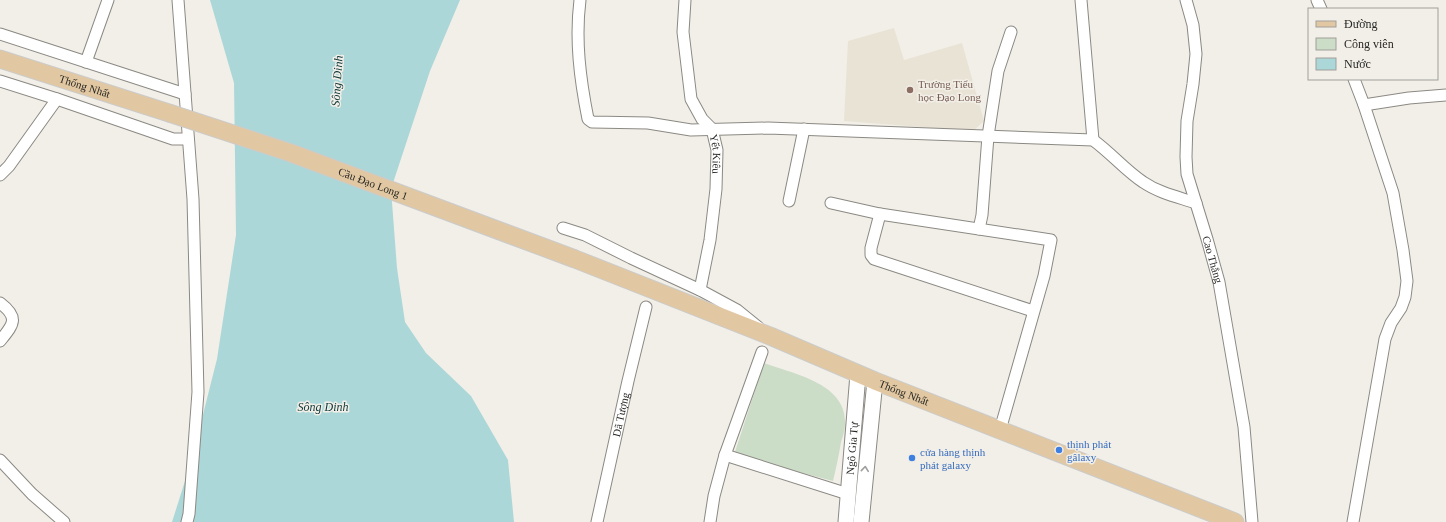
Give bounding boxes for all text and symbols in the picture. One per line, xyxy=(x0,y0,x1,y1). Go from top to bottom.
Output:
legend xyxy=(1308,8,1438,80)
text: Đường xyxy=(1344,17,1378,31)
text: Công viên xyxy=(1344,37,1394,51)
water label: Sông Dinh xyxy=(328,55,346,107)
text: Nước xyxy=(1344,57,1371,71)
street label: Thống Nhất xyxy=(58,72,112,100)
place label: Trường Tiểu học Đạo Long xyxy=(918,78,981,103)
marker: Trường Tiểu học Đạo Long xyxy=(905,85,915,95)
street label: Yết Kiêu xyxy=(707,133,723,175)
street label: Cầu Đạo Long 1 xyxy=(337,165,409,202)
street label: Cao Thắng xyxy=(1200,234,1225,285)
street label: Thống Nhất xyxy=(877,377,931,408)
street label: Dã Tượng xyxy=(610,391,631,438)
water label: Sông Dinh xyxy=(298,400,349,414)
street label: Ngô Gia Tự xyxy=(844,420,860,475)
place label: thịnh phát gâlaxy xyxy=(1067,438,1111,463)
marker: thịnh phát gâlaxy xyxy=(1054,445,1064,455)
place label: cửa hàng thịnh phát galaxy xyxy=(920,446,986,471)
marker: cửa hàng thịnh phát galaxy xyxy=(907,453,917,463)
one-way arrow xyxy=(860,466,869,472)

